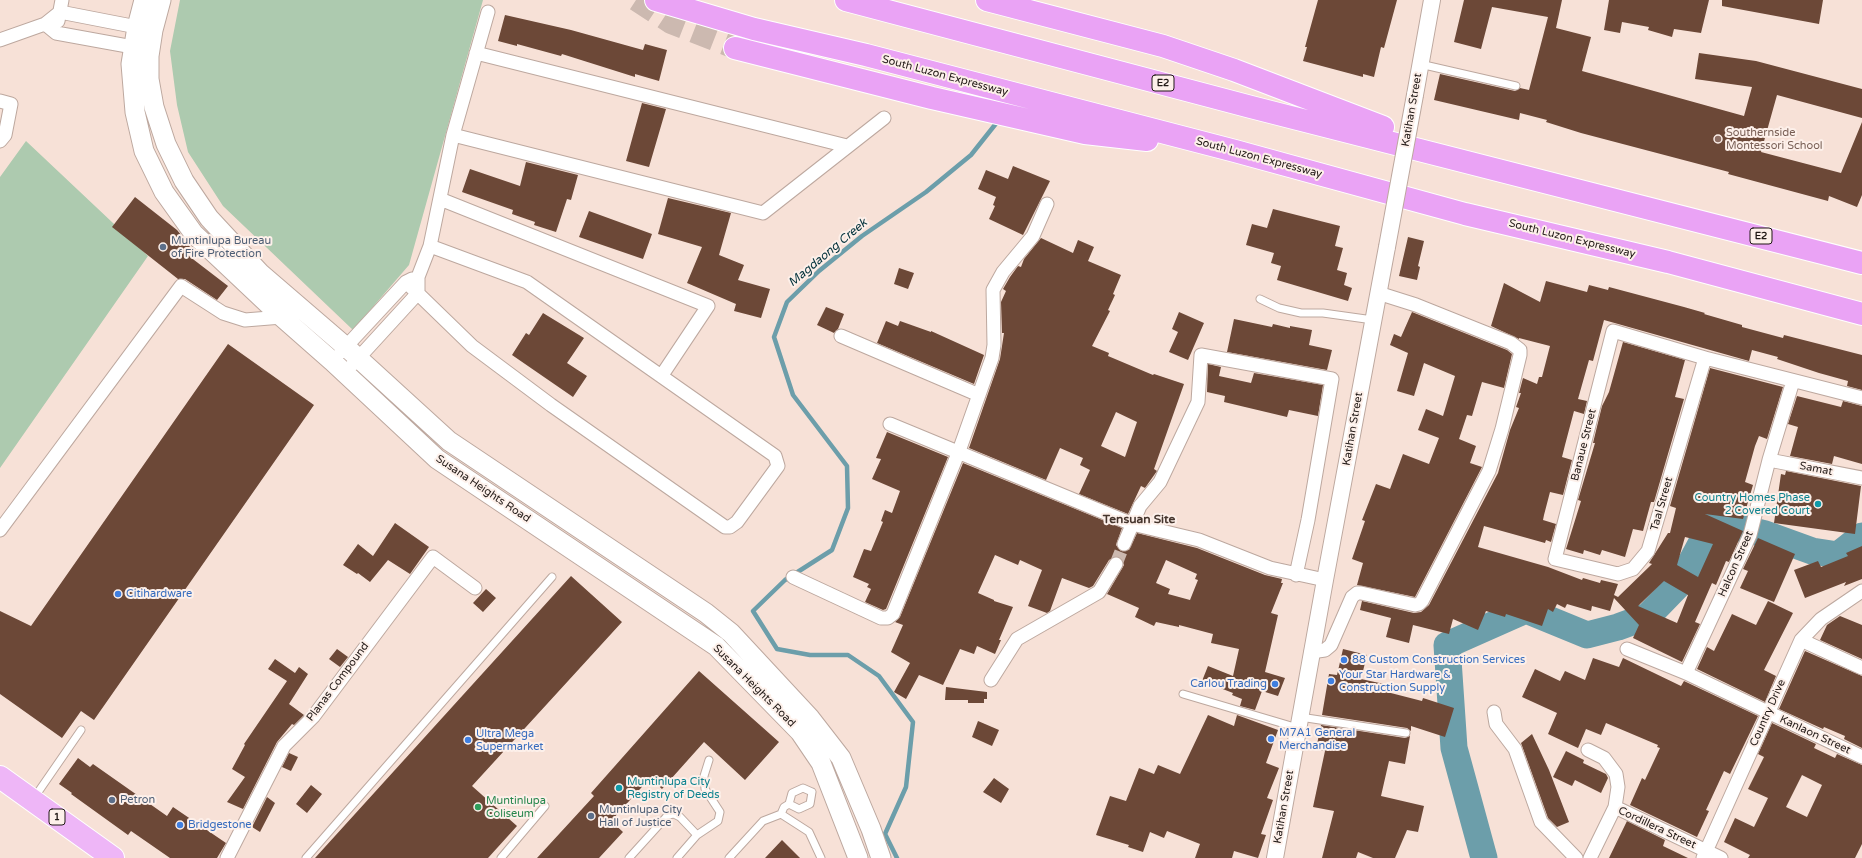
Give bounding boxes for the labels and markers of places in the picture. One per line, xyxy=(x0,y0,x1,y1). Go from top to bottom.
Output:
place label: Southernside Montessori School xyxy=(1726,126,1823,152)
marker: Southernside Montessori School xyxy=(1713,134,1723,144)
place label: Muntinlupa Bureau of Fire Protection xyxy=(171,234,271,260)
marker: Muntinlupa Bureau of Fire Protection xyxy=(158,242,168,252)
place label: Country Homes Phase 2 Covered Court xyxy=(1694,491,1810,517)
marker: Country Homes Phase 2 Covered Court xyxy=(1813,499,1823,509)
place label: Citihardware xyxy=(126,587,192,601)
marker: Citihardware xyxy=(113,589,123,599)
place label: 88 Custom Construction Services xyxy=(1352,653,1525,667)
marker: 88 Custom Construction Services xyxy=(1339,655,1349,665)
place label: Your Star Hardware & Construction Supply xyxy=(1339,668,1451,694)
marker: Your Star Hardware & Construction Supply xyxy=(1326,676,1336,686)
place label: Carlou Trading xyxy=(1190,677,1267,691)
marker: Carlou Trading xyxy=(1270,679,1280,689)
place label: M7A1 General Merchandise xyxy=(1279,726,1355,752)
place label: Ultra Mega Supermarket xyxy=(476,727,544,753)
marker: M7A1 General Merchandise xyxy=(1266,734,1276,744)
marker: Ultra Mega Supermarket xyxy=(463,735,473,745)
place label: Muntinlupa City Registry of Deeds xyxy=(627,775,720,801)
marker: Muntinlupa City Registry of Deeds xyxy=(614,783,624,793)
place label: Petron xyxy=(120,793,155,807)
place label: Muntinlupa Coliseum xyxy=(486,794,546,820)
marker: Petron xyxy=(107,795,117,805)
marker: Muntinlupa Coliseum xyxy=(473,802,483,812)
place label: Muntinlupa City Hall of Justice xyxy=(599,803,682,829)
marker: Muntinlupa City Hall of Justice xyxy=(586,811,596,821)
place label: Bridgestone xyxy=(188,818,252,832)
marker: Bridgestone xyxy=(175,820,185,830)

